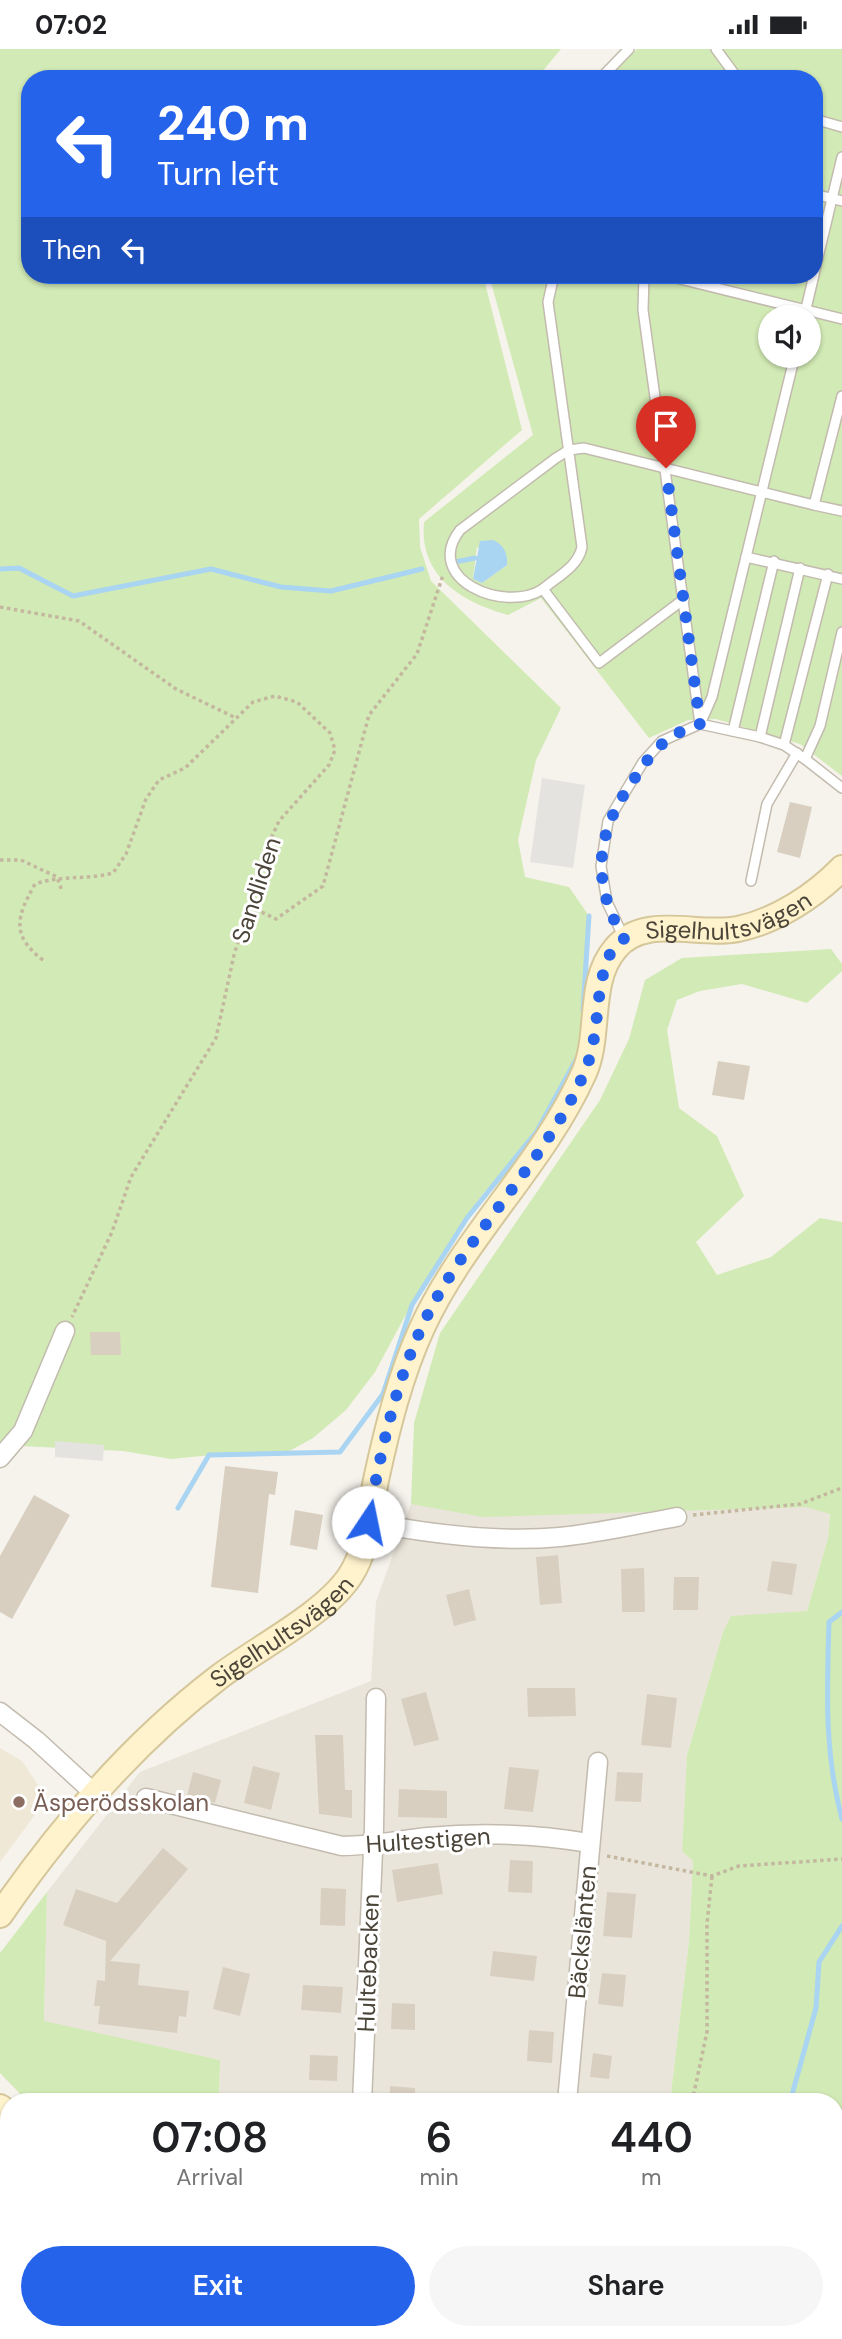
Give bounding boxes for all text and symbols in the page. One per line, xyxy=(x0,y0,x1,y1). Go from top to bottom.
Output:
text: 07:02 xyxy=(35,8,107,42)
text: 240 m xyxy=(157,91,309,155)
icon: left xyxy=(42,98,133,189)
text: Turn left xyxy=(157,153,279,195)
icon: left xyxy=(115,231,153,269)
text: Then xyxy=(42,233,101,267)
map controls xyxy=(758,305,821,368)
button: sound xyxy=(758,305,821,368)
pin xyxy=(636,396,696,468)
icon: arrive xyxy=(647,407,685,445)
street label: Sandliden xyxy=(224,833,288,947)
street label: Sigelhultsvägen xyxy=(643,884,817,946)
position arrow xyxy=(331,1485,405,1559)
street label: Sigelhultsvägen xyxy=(203,1569,360,1694)
place label: Äsperödsskolan xyxy=(33,1787,209,1818)
marker: Äsperödsskolan xyxy=(11,1794,27,1810)
street label: Hultestigen xyxy=(364,1820,492,1860)
street label: Bäckslänten xyxy=(561,1864,603,2000)
street label: Hultebacken xyxy=(350,1893,386,2033)
text: 07:08 xyxy=(151,2110,268,2165)
text: 6 xyxy=(426,2110,452,2165)
text: 440 xyxy=(610,2110,693,2165)
text: Arrival xyxy=(176,2162,243,2192)
text: min xyxy=(419,2162,459,2192)
text: m xyxy=(641,2162,662,2192)
button: Exit xyxy=(21,2246,415,2326)
button: Share xyxy=(429,2246,823,2326)

